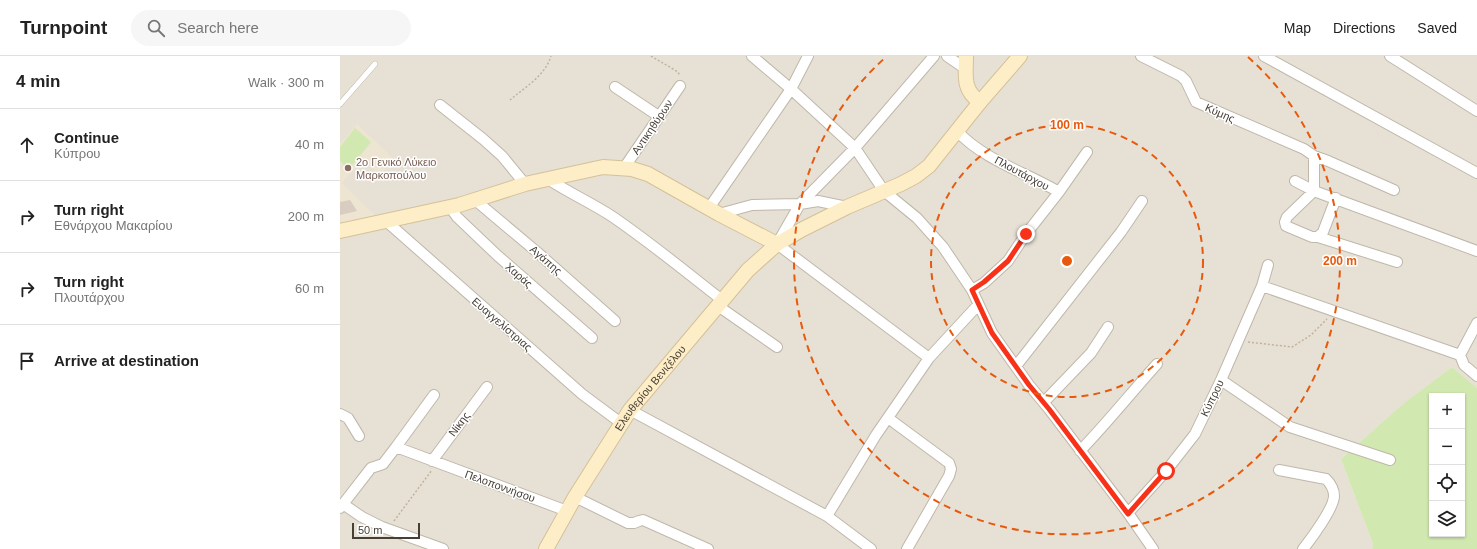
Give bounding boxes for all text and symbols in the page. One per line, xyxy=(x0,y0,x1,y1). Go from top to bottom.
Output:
search box xyxy=(131,10,411,46)
text: Turnpoint xyxy=(20,17,107,38)
icon: search xyxy=(145,17,167,39)
text: Search here xyxy=(177,19,259,36)
text: Map xyxy=(1284,20,1311,36)
text: Directions xyxy=(1333,20,1395,36)
text: Saved xyxy=(1417,20,1457,36)
text: 4 min xyxy=(16,72,60,91)
text: Walk · 300 m xyxy=(248,75,324,90)
street label: Αντικηθύρων xyxy=(629,97,675,157)
street label: Κύμης xyxy=(1203,101,1237,125)
text: 100 m xyxy=(1050,118,1084,132)
text: Continue xyxy=(54,129,119,146)
icon: ahead xyxy=(16,134,38,156)
text: 40 m xyxy=(295,137,324,152)
text: Κύπρου xyxy=(54,146,100,161)
street label: Πλουτάρχου xyxy=(993,154,1051,192)
place label: 2ο Γενικό Λύκειο Μαρκοπούλου xyxy=(356,156,436,181)
marker: 2ο Γενικό Λύκειο Μαρκοπούλου xyxy=(343,163,353,173)
text: Turn right xyxy=(54,201,124,218)
icon: right xyxy=(16,206,38,228)
text: 200 m xyxy=(288,209,324,224)
text: Εθνάρχου Μακαρίου xyxy=(54,218,173,233)
route end xyxy=(1017,225,1035,243)
street label: Αγάπης xyxy=(528,243,564,277)
centre of rings xyxy=(1060,254,1074,268)
text: 200 m xyxy=(1323,254,1357,268)
street label: Χαράς xyxy=(503,260,535,290)
text: Turn right xyxy=(54,273,124,290)
icon: right xyxy=(16,278,38,300)
text: 60 m xyxy=(295,281,324,296)
text: Πλουτάρχου xyxy=(54,290,125,305)
street label: Ευαγγελίστριας xyxy=(470,295,534,353)
street label: Ελευθερίου Βενιζέλου xyxy=(612,343,688,433)
icon: arrive xyxy=(16,350,38,372)
text: Arrive at destination xyxy=(54,352,199,369)
street label: Κύπρου xyxy=(1198,378,1226,418)
map controls xyxy=(1429,393,1465,537)
button: + xyxy=(1429,393,1465,429)
street label: Νίκης xyxy=(446,409,472,439)
button: − xyxy=(1429,429,1465,465)
route start xyxy=(1157,462,1175,480)
button: locate xyxy=(1429,465,1465,501)
street label: Πελοποννήσου xyxy=(463,468,537,504)
button: layers xyxy=(1429,501,1465,537)
scale bar xyxy=(352,521,420,540)
text: 50 m xyxy=(358,524,382,536)

